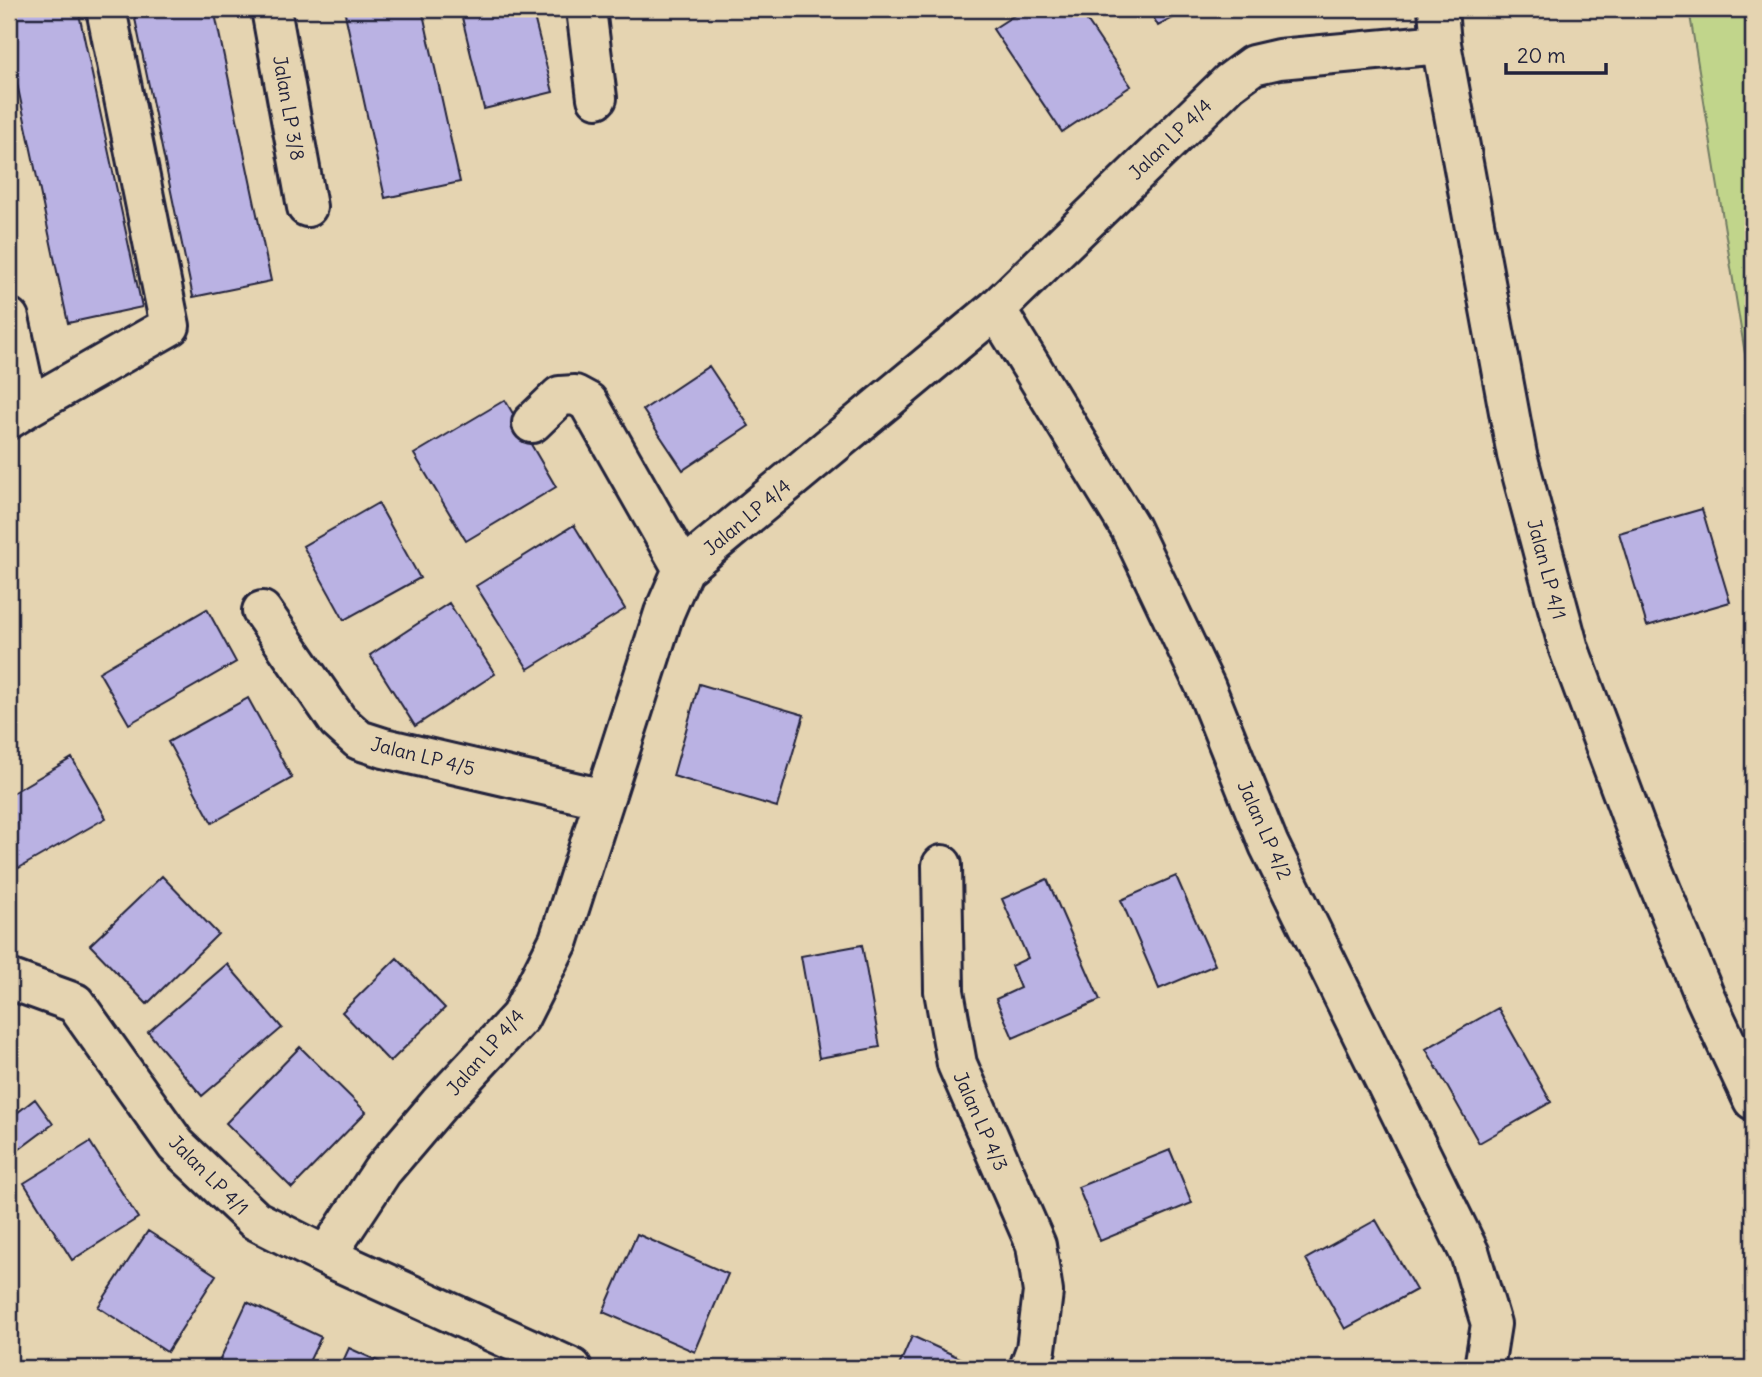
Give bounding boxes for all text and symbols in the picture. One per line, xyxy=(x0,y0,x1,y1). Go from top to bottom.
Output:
scale bar xyxy=(1506,32,1606,76)
text: 20 m xyxy=(1517,42,1566,69)
street label: Jalan LP 3/8 xyxy=(268,54,310,162)
street label: Jalan LP 4/4 xyxy=(1123,93,1217,185)
street label: Jalan LP 4/4 xyxy=(699,474,795,560)
street label: Jalan LP 4/1 xyxy=(1522,516,1572,622)
street label: Jalan LP 4/5 xyxy=(369,732,477,780)
street label: Jalan LP 4/2 xyxy=(1233,777,1297,883)
street label: Jalan LP 4/4 xyxy=(441,1004,529,1100)
street label: Jalan LP 4/3 xyxy=(948,1068,1014,1174)
street label: Jalan LP 4/1 xyxy=(164,1130,254,1220)

